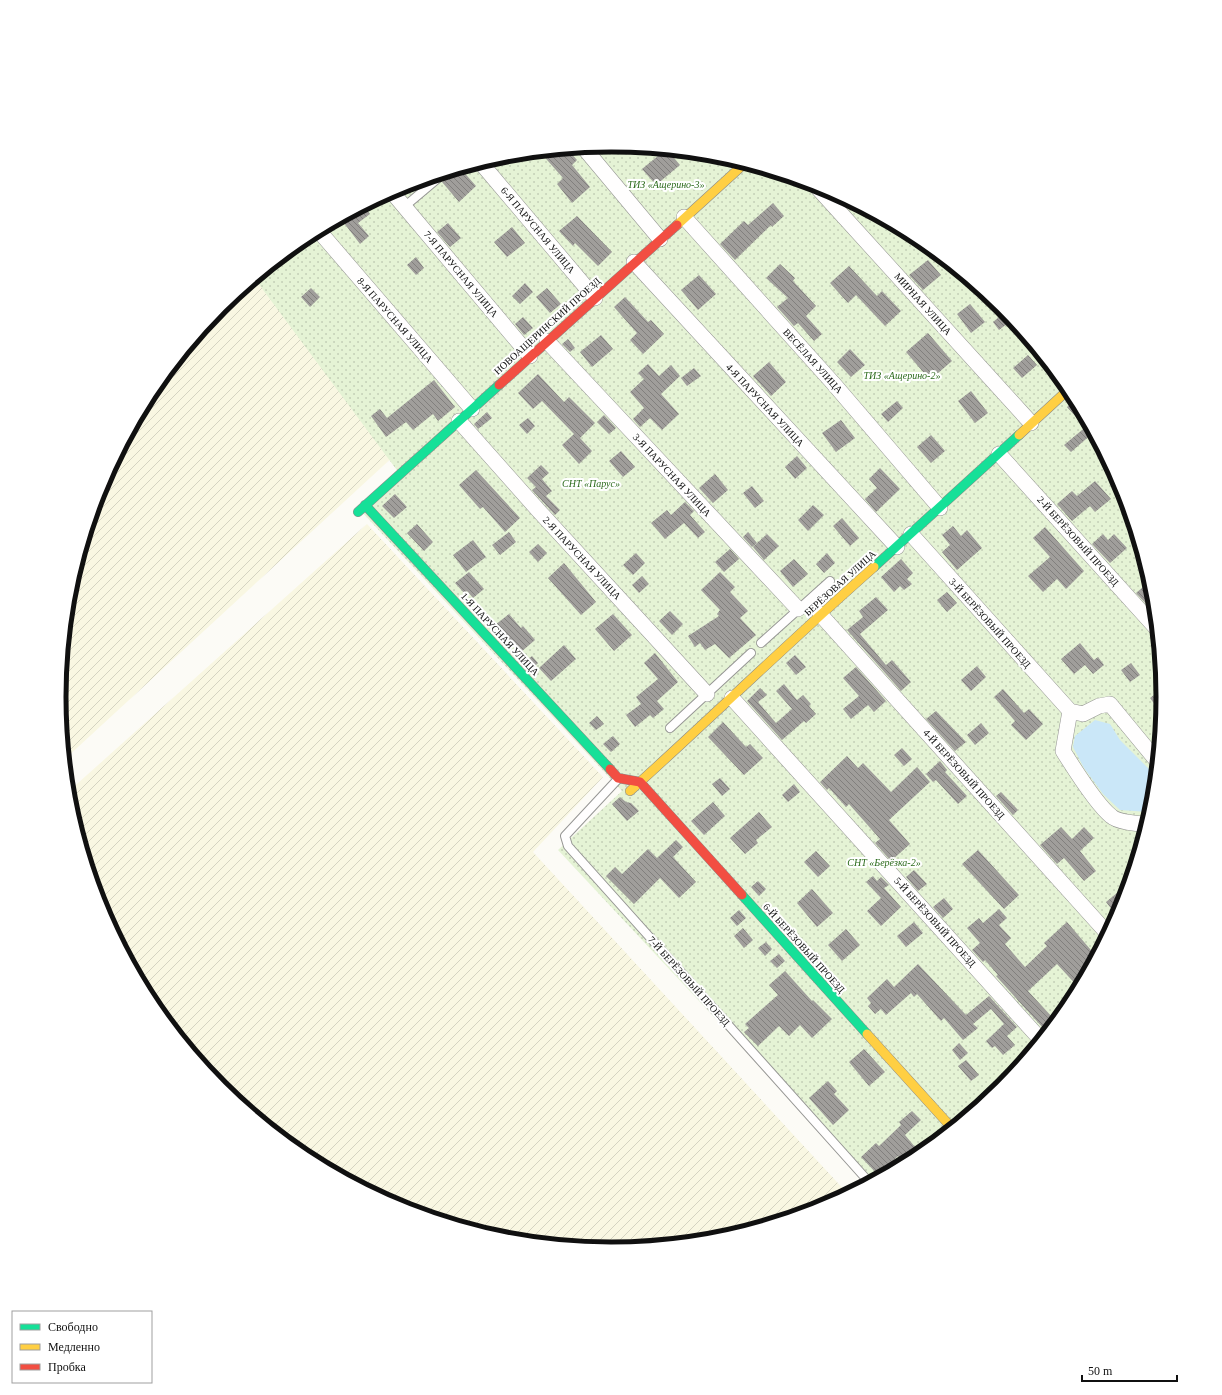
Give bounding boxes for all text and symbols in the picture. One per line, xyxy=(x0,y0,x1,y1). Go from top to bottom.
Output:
park label: ТИЗ «Ащерино-3» xyxy=(628,179,704,190)
street label: 6-Я ПАРУСНАЯ УЛИЦА xyxy=(499,185,578,276)
street label: 7-Я ПАРУСНАЯ УЛИЦА xyxy=(422,229,501,320)
street label: МИРНАЯ УЛИЦА xyxy=(892,271,954,338)
street label: 8-Я ПАРУСНАЯ УЛИЦА xyxy=(355,275,435,365)
street label: НОВОАЩЕРИНСКИЙ ПРОЕЗД xyxy=(492,275,603,377)
street label: ВЕСЁЛАЯ УЛИЦА xyxy=(781,326,845,396)
street label: 4-Я ПАРУСНАЯ УЛИЦА xyxy=(724,361,807,449)
park label: ТИЗ «Ащерино-2» xyxy=(864,370,940,381)
street label: 3-Я ПАРУСНАЯ УЛИЦА xyxy=(631,431,714,519)
park label: СНТ «Парус» xyxy=(562,478,620,489)
street label: 2-Й БЕРЁЗОВЫЙ ПРОЕЗД xyxy=(1035,494,1121,588)
street label: 2-Я ПАРУСНАЯ УЛИЦА xyxy=(541,514,624,602)
street label: БЕРЁЗОВАЯ УЛИЦА xyxy=(802,547,879,618)
street label: 3-Й БЕРЁЗОВЫЙ ПРОЕЗД xyxy=(947,576,1033,670)
street label: 1-Я ПАРУСНАЯ УЛИЦА xyxy=(459,590,542,678)
street label: 4-Й БЕРЁЗОВЫЙ ПРОЕЗД xyxy=(921,727,1007,821)
park label: СНТ «Берёзка-2» xyxy=(847,857,921,868)
street label: 5-Й БЕРЁЗОВЫЙ ПРОЕЗД xyxy=(892,875,978,969)
street label: 6-Й БЕРЁЗОВЫЙ ПРОЕЗД xyxy=(761,901,847,995)
street label: 7-Й БЕРЁЗОВЫЙ ПРОЕЗД xyxy=(646,934,732,1028)
legend xyxy=(12,1311,152,1383)
text: Свободно xyxy=(48,1320,98,1334)
text: Медленно xyxy=(48,1340,100,1354)
scale bar xyxy=(1082,1357,1177,1383)
text: Пробка xyxy=(48,1360,86,1374)
text: 50 m xyxy=(1088,1364,1113,1378)

